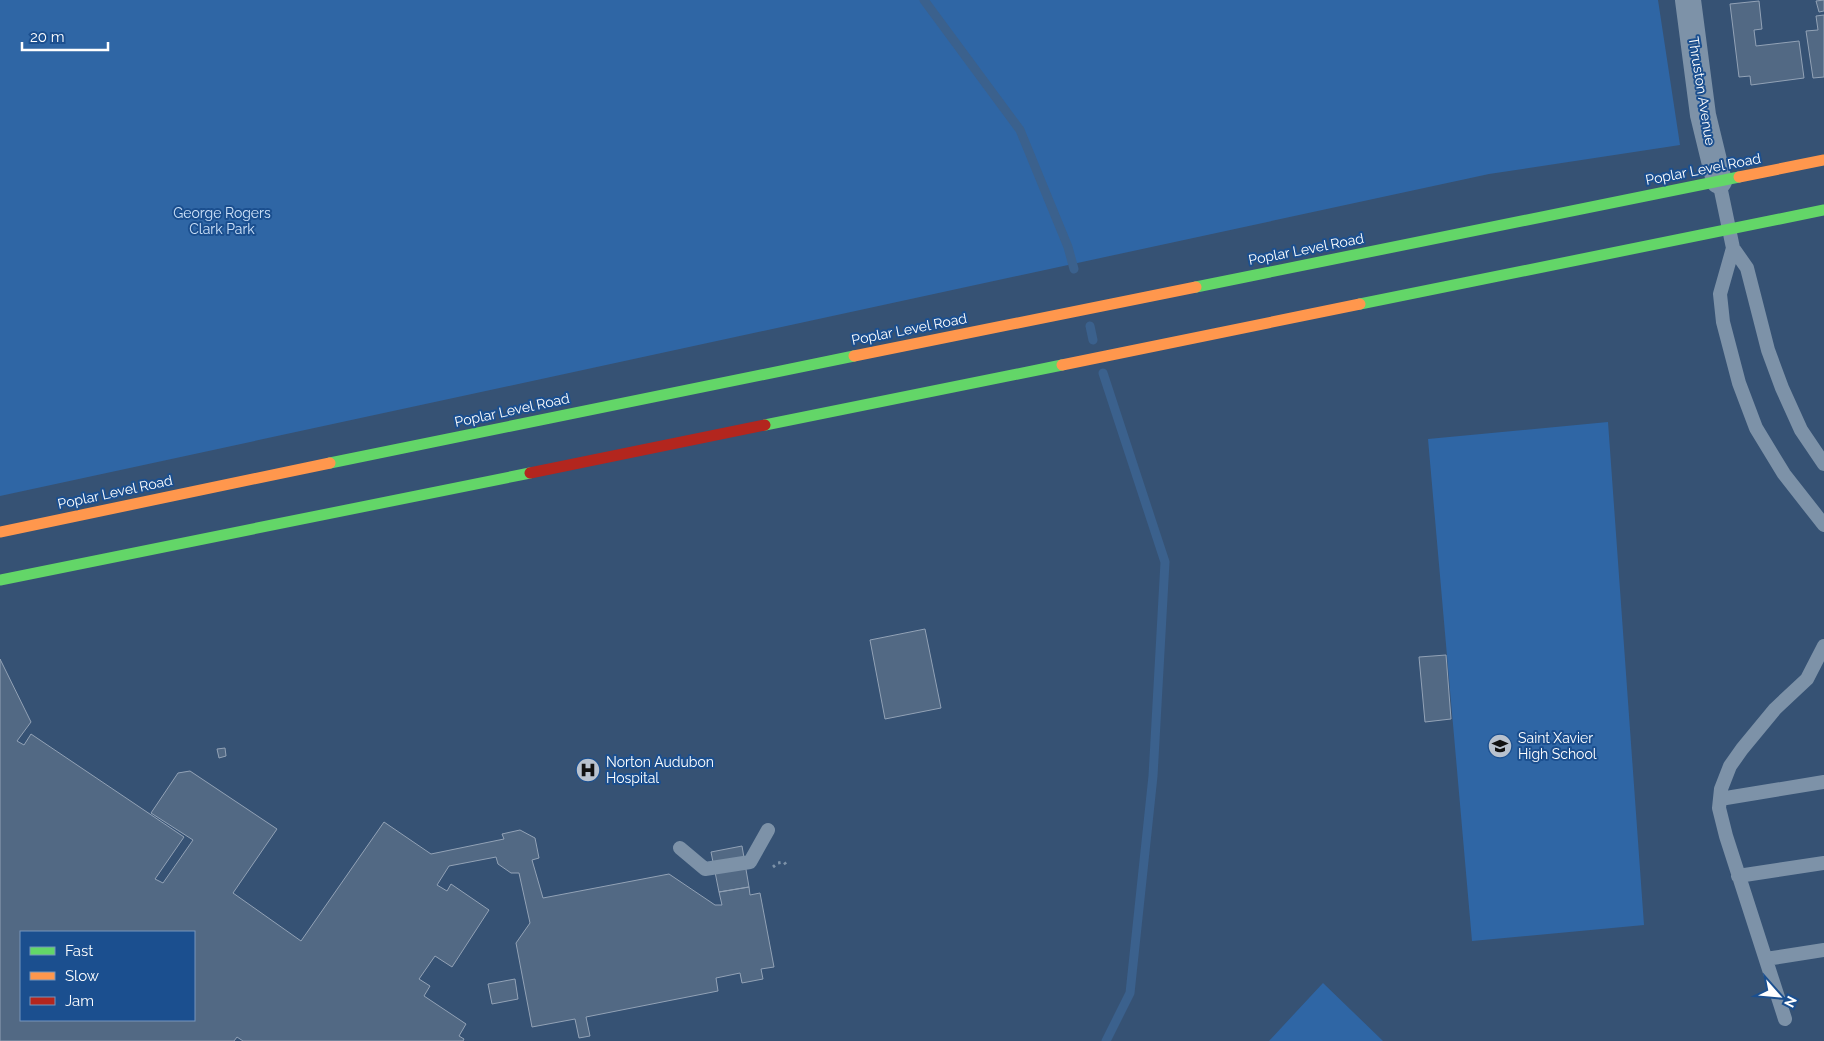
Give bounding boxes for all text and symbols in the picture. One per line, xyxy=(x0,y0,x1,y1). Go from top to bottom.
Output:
scale bar xyxy=(22,20,109,52)
text: 20 m xyxy=(30,28,65,46)
street label: Thruston Avenue xyxy=(1685,35,1719,147)
street label: Poplar Level Road xyxy=(1644,150,1762,188)
park label: George Rogers Clark Park xyxy=(173,205,271,237)
street label: Poplar Level Road xyxy=(1247,230,1365,268)
street label: Poplar Level Road xyxy=(850,310,968,348)
street label: Poplar Level Road xyxy=(453,390,571,430)
street label: Poplar Level Road xyxy=(56,472,174,512)
place label: Saint Xavier High School xyxy=(1518,730,1597,762)
school or university icon: Saint Xavier High School xyxy=(1487,733,1513,759)
place label: Norton Audubon Hospital xyxy=(606,754,714,786)
hospital icon: Norton Audubon Hospital xyxy=(575,757,601,783)
legend xyxy=(20,931,195,1021)
text: Fast xyxy=(65,942,93,960)
text: Slow xyxy=(65,967,99,985)
north arrow xyxy=(1754,971,1804,1021)
text: Jam xyxy=(65,992,94,1010)
text: N xyxy=(1781,994,1800,1010)

